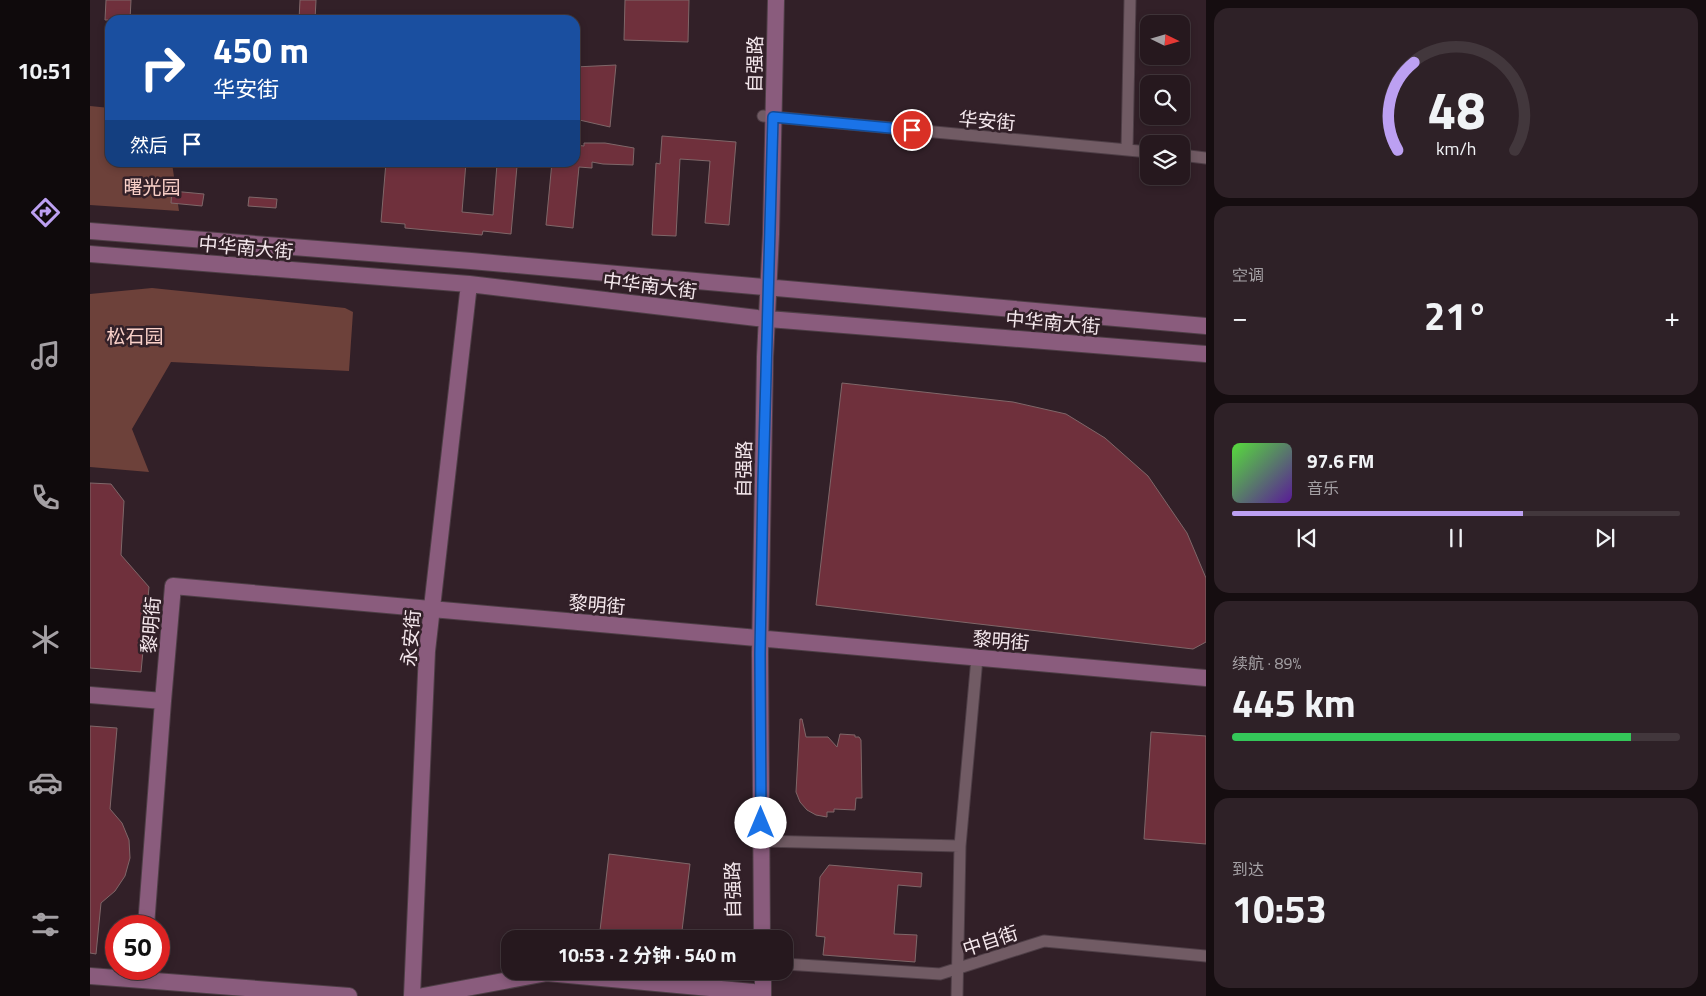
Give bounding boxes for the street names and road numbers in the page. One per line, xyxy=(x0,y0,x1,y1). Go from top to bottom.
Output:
street label: 自强路 xyxy=(739,35,769,93)
street label: 华安街 xyxy=(957,103,1017,137)
street label: 中华南大街 xyxy=(197,228,295,266)
street label: 中华南大街 xyxy=(601,265,699,305)
street label: 中华南大街 xyxy=(1004,303,1102,341)
street label: 自强路 xyxy=(728,440,758,498)
street label: 黎明街 xyxy=(567,587,627,621)
street label: 黎明街 xyxy=(133,595,167,655)
street label: 永安街 xyxy=(393,608,427,668)
street label: 黎明街 xyxy=(971,623,1031,657)
street label: 自强路 xyxy=(717,861,747,919)
street label: 中自街 xyxy=(958,917,1022,963)

